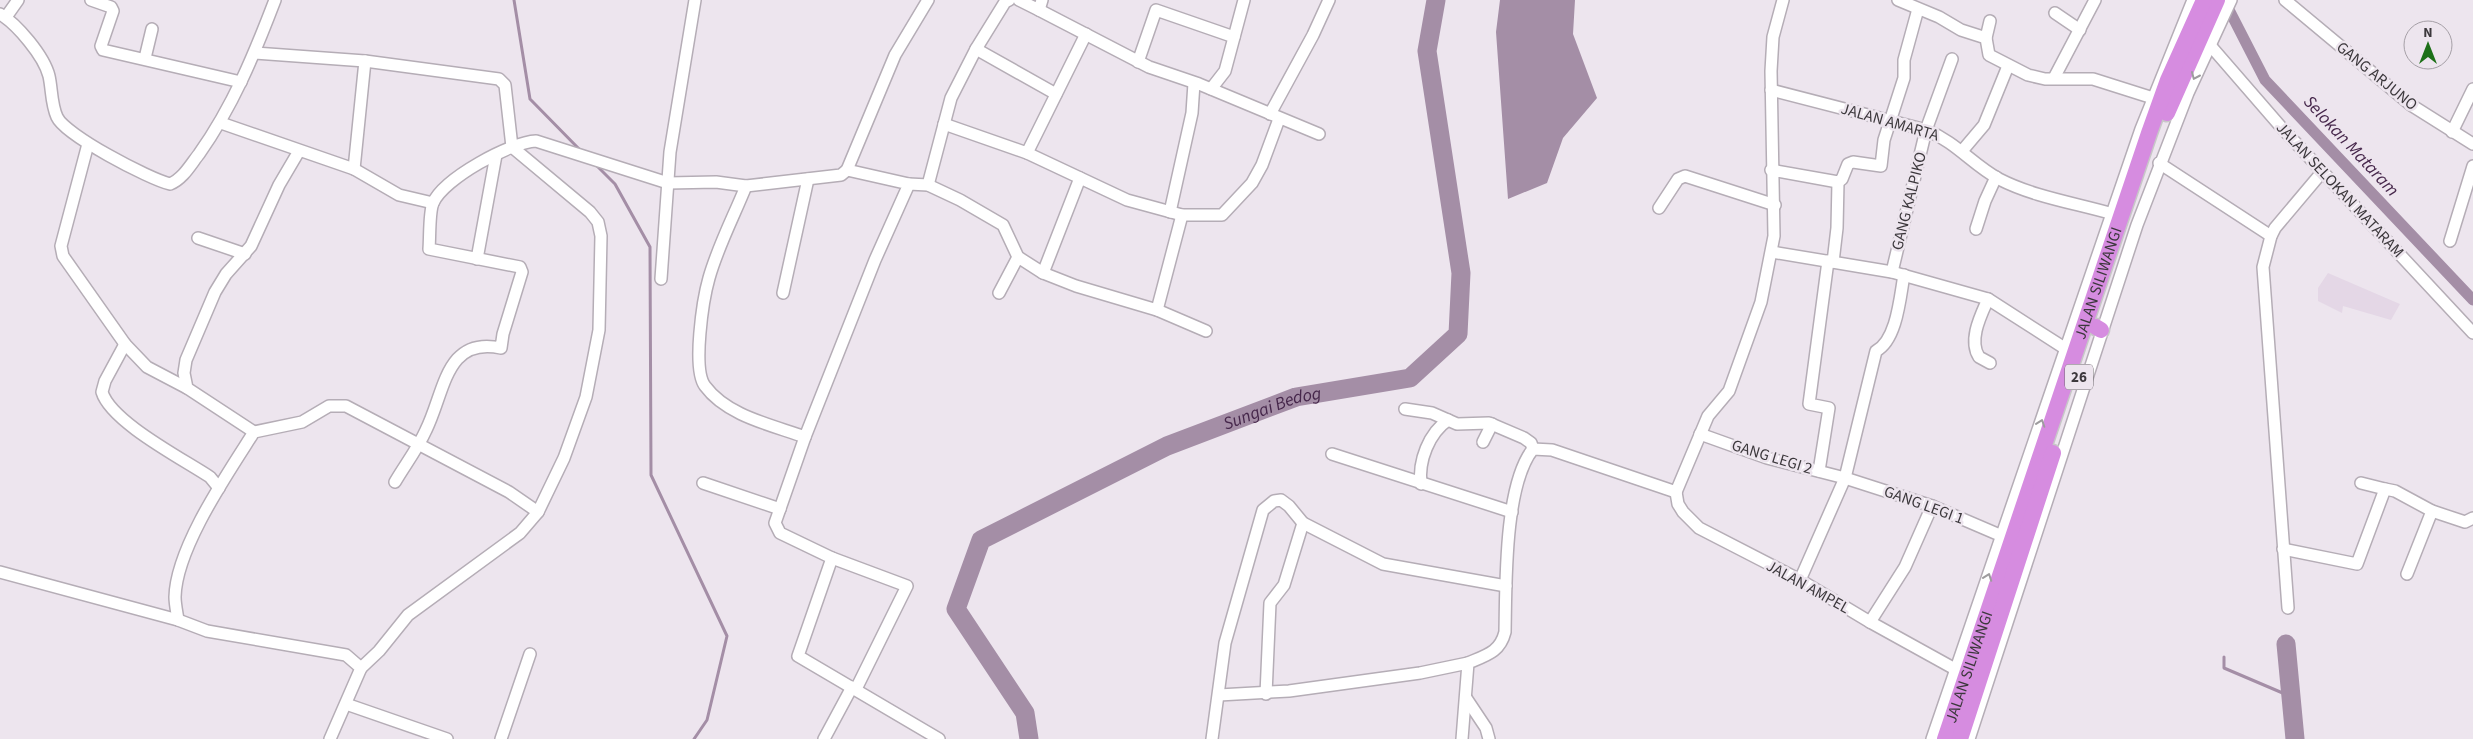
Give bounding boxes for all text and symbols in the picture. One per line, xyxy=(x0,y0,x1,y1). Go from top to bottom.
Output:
north arrow xyxy=(2403,20,2453,70)
text: N xyxy=(2423,23,2433,43)
street label: GANG ARJUNO xyxy=(2332,36,2422,116)
one-way arrow xyxy=(2191,71,2201,80)
water label: Selokan Mataram xyxy=(2298,90,2404,202)
street label: JALAN AMARTA xyxy=(1838,98,1942,147)
street label: JALAN SELOKAN MATARAM xyxy=(2271,117,2409,263)
street label: GANG KALPIKO xyxy=(1886,150,1932,252)
street label: JALAN SILIWANGI xyxy=(2069,224,2128,342)
road number: 26 xyxy=(2065,364,2093,390)
water label: Sungai Bedog xyxy=(1219,381,1323,436)
one-way arrow xyxy=(2035,420,2045,428)
street label: GANG LEGI 2 xyxy=(1729,434,1815,480)
street label: GANG LEGI 1 xyxy=(1881,480,1967,530)
street label: JALAN AMPEL xyxy=(1762,555,1854,619)
one-way arrow xyxy=(1982,573,1992,582)
street label: JALAN SILIWANGI xyxy=(1940,608,1998,726)

